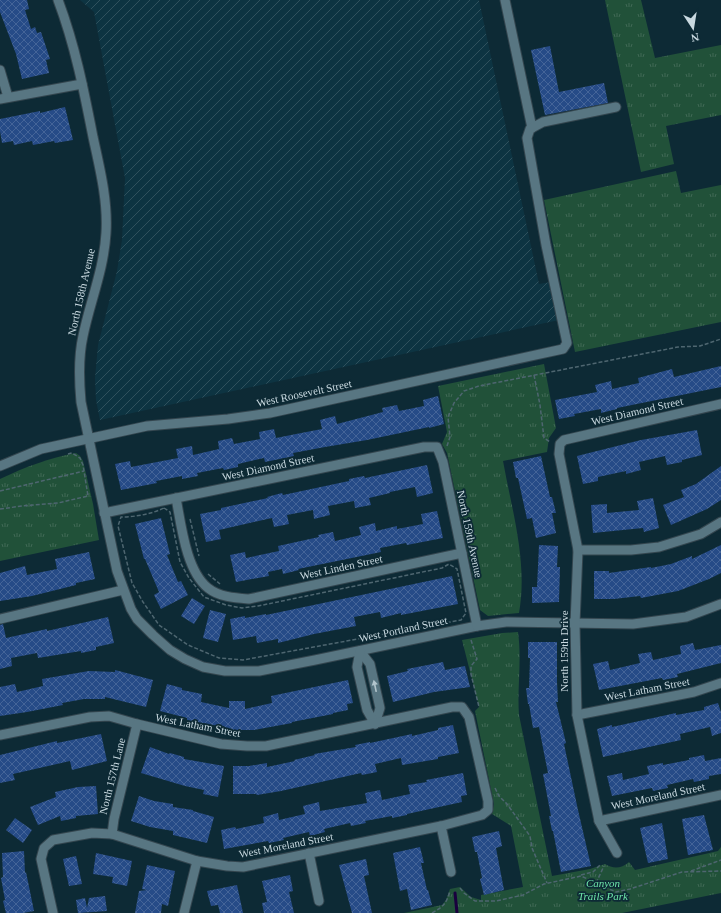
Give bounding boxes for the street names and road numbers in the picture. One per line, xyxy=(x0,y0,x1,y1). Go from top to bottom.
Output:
street label: North 158th Avenue xyxy=(65,247,97,337)
street label: West Roosevelt Street xyxy=(255,377,353,409)
street label: West Diamond Street xyxy=(590,395,684,427)
street label: West Diamond Street xyxy=(221,451,315,483)
street label: North 159th Avenue xyxy=(455,489,485,579)
street label: West Linden Street xyxy=(299,552,383,582)
street label: North 159th Drive xyxy=(558,610,570,692)
street label: West Portland Street xyxy=(358,614,448,644)
street label: West Latham Street xyxy=(603,675,691,703)
street label: West Latham Street xyxy=(154,711,242,739)
street label: North 157th Lane xyxy=(97,736,127,815)
street label: West Moreland Street xyxy=(610,780,706,812)
street label: West Moreland Street xyxy=(238,830,334,860)

